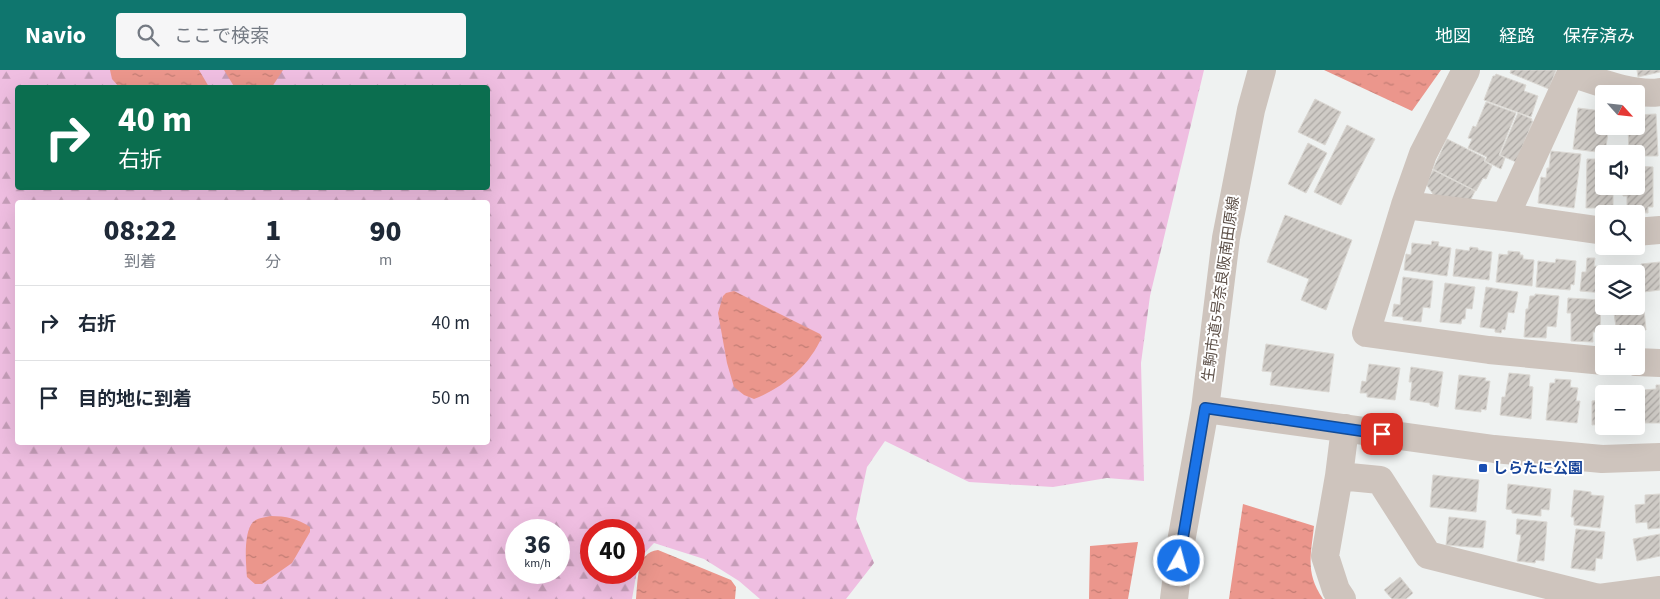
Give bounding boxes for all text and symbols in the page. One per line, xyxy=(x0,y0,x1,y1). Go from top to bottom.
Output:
search box xyxy=(116,13,466,58)
text: Navio xyxy=(25,18,86,53)
icon: search xyxy=(134,21,162,49)
text: ここで検索 xyxy=(174,23,269,50)
text: 地図 xyxy=(1435,24,1471,49)
text: 経路 xyxy=(1499,24,1535,49)
text: 保存済み xyxy=(1563,24,1635,49)
north arrow xyxy=(1595,85,1645,135)
map controls xyxy=(1595,85,1645,435)
text: 40 m xyxy=(118,95,192,145)
icon: right xyxy=(35,105,100,170)
text: 右折 xyxy=(118,144,162,176)
button: sound xyxy=(1595,145,1645,195)
street label: 生駒市道5号奈良阪南田原線 xyxy=(1198,195,1244,383)
button: search xyxy=(1595,205,1645,255)
text: 08:22 xyxy=(103,209,177,252)
text: 1 xyxy=(265,209,281,252)
text: 90 xyxy=(370,210,402,253)
text: m xyxy=(379,249,392,271)
text: 到着 xyxy=(124,251,156,273)
text: 分 xyxy=(265,251,281,273)
button: layers xyxy=(1595,265,1645,315)
icon: right xyxy=(35,309,63,337)
text: 40 m xyxy=(432,310,470,337)
text: 右折 xyxy=(78,311,116,338)
button: + xyxy=(1595,325,1645,375)
icon: arrive xyxy=(35,384,63,412)
text: 50 m xyxy=(432,385,470,412)
button: − xyxy=(1595,385,1645,435)
text: 目的地に到着 xyxy=(78,386,192,413)
pin xyxy=(1361,413,1403,455)
icon: arrive xyxy=(1368,420,1396,448)
place label: しらたに公園 xyxy=(1493,458,1583,479)
marker: しらたに公園 xyxy=(1477,462,1489,474)
speed limit sign: 40 xyxy=(580,519,645,584)
text: 36 xyxy=(524,527,551,563)
position arrow xyxy=(1152,534,1204,586)
text: km/h xyxy=(524,555,551,572)

